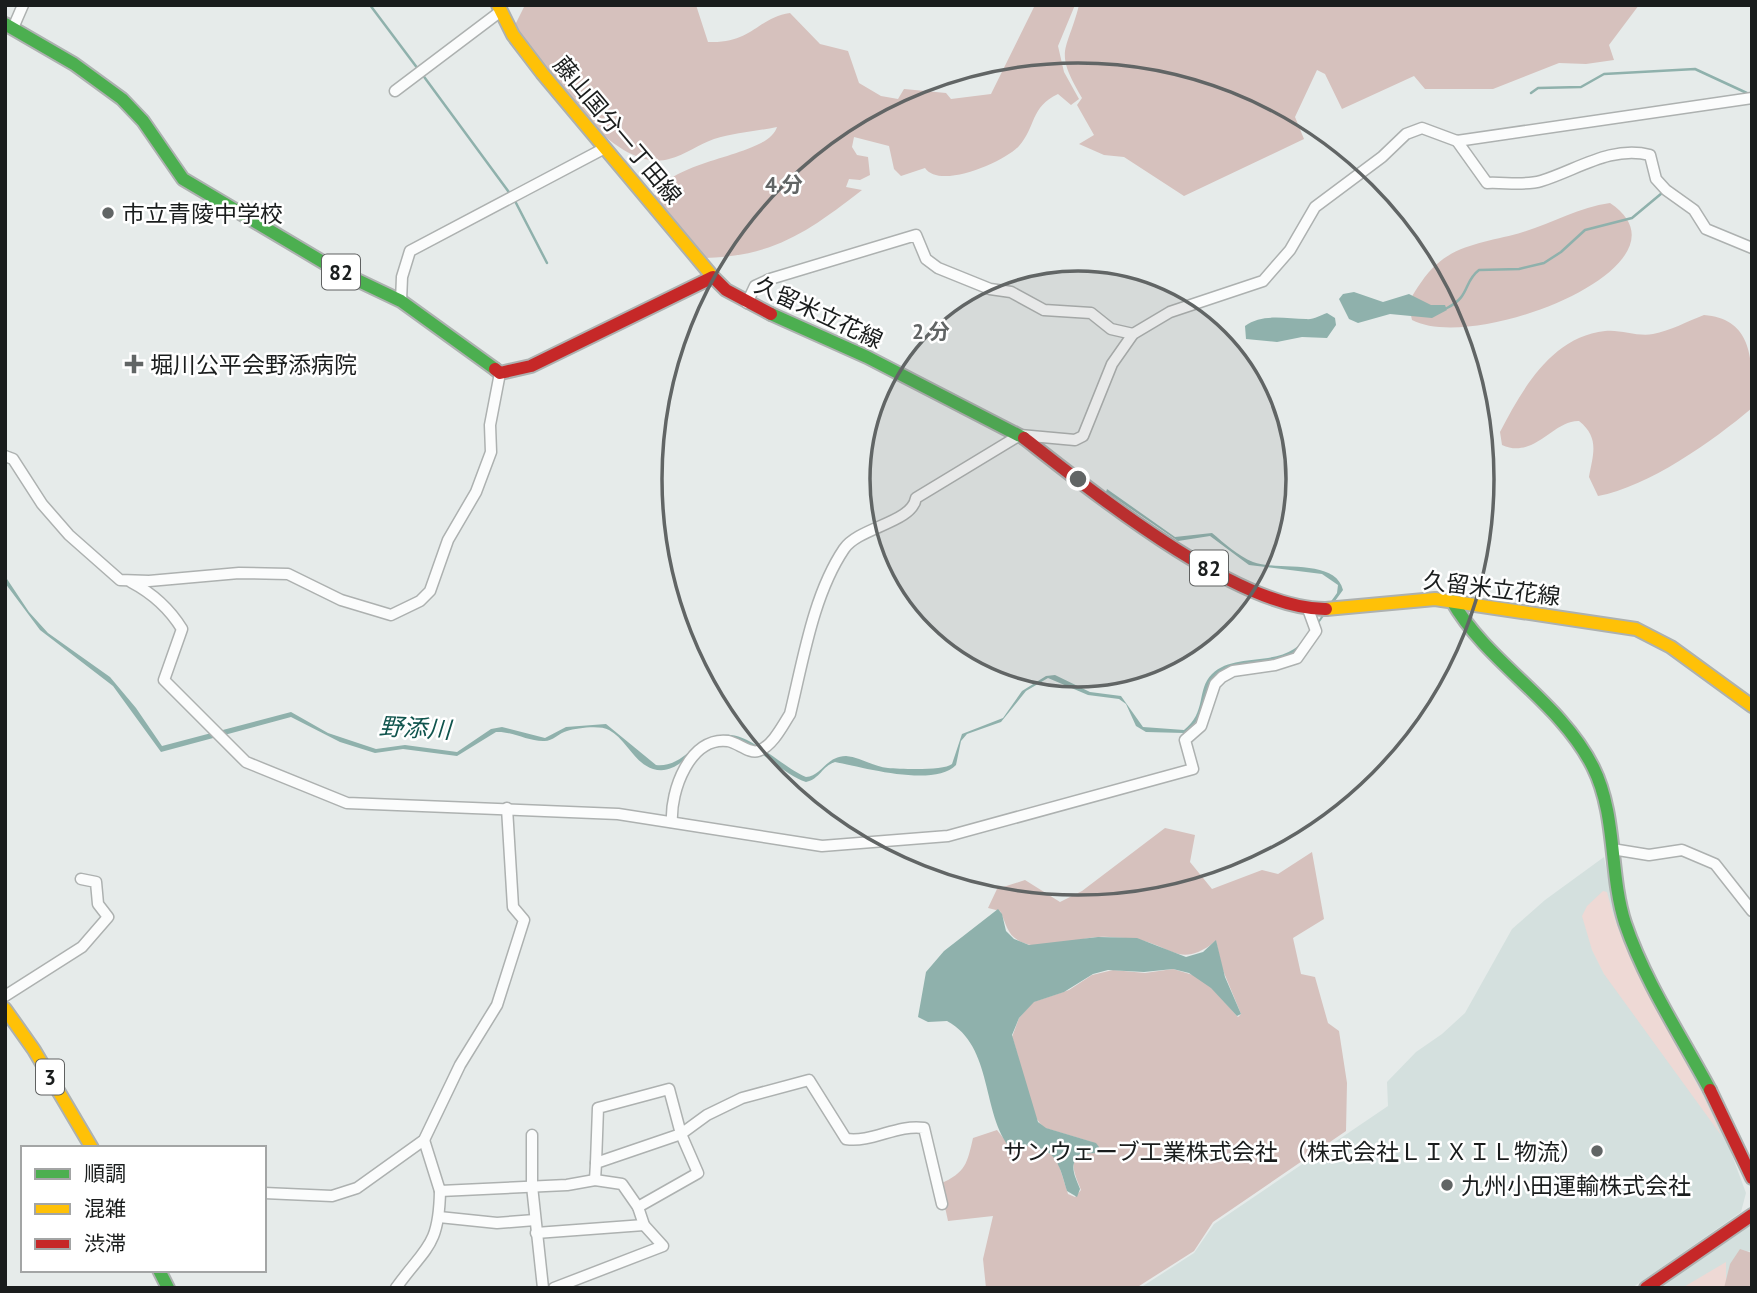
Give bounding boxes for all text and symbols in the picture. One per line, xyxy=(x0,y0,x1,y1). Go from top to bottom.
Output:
street label: 藤山国分一丁田線 xyxy=(548,50,688,210)
text: 4 分 xyxy=(765,171,803,198)
place label: 市立青陵中学校 xyxy=(122,199,283,228)
marker: 市立青陵中学校 xyxy=(100,205,116,221)
road number: 82 xyxy=(322,254,360,290)
street label: 久留米立花線 xyxy=(750,270,888,354)
text: 2 分 xyxy=(912,318,950,345)
place label: 堀川公平会野添病院 xyxy=(150,350,357,379)
marker: 堀川公平会野添病院 xyxy=(124,354,144,374)
centre of rings xyxy=(1066,467,1090,491)
road number: 82 xyxy=(1190,550,1228,586)
street label: 久留米立花線 xyxy=(1422,565,1562,611)
water label: 野添川 xyxy=(378,711,455,746)
road number: 3 xyxy=(36,1060,64,1094)
place label: サンウェーブ工業株式会社 （株式会社ＬＩＸＩＬ物流） xyxy=(1003,1137,1583,1166)
marker: サンウェーブ工業株式会社 （株式会社ＬＩＸＩＬ物流） xyxy=(1589,1143,1605,1159)
legend xyxy=(21,1146,266,1272)
text: 順調 xyxy=(84,1160,126,1187)
place label: 九州小田運輸株式会社 xyxy=(1461,1171,1691,1200)
marker: 九州小田運輸株式会社 xyxy=(1439,1177,1455,1193)
text: 混雑 xyxy=(84,1195,126,1222)
text: 渋滞 xyxy=(84,1230,126,1257)

